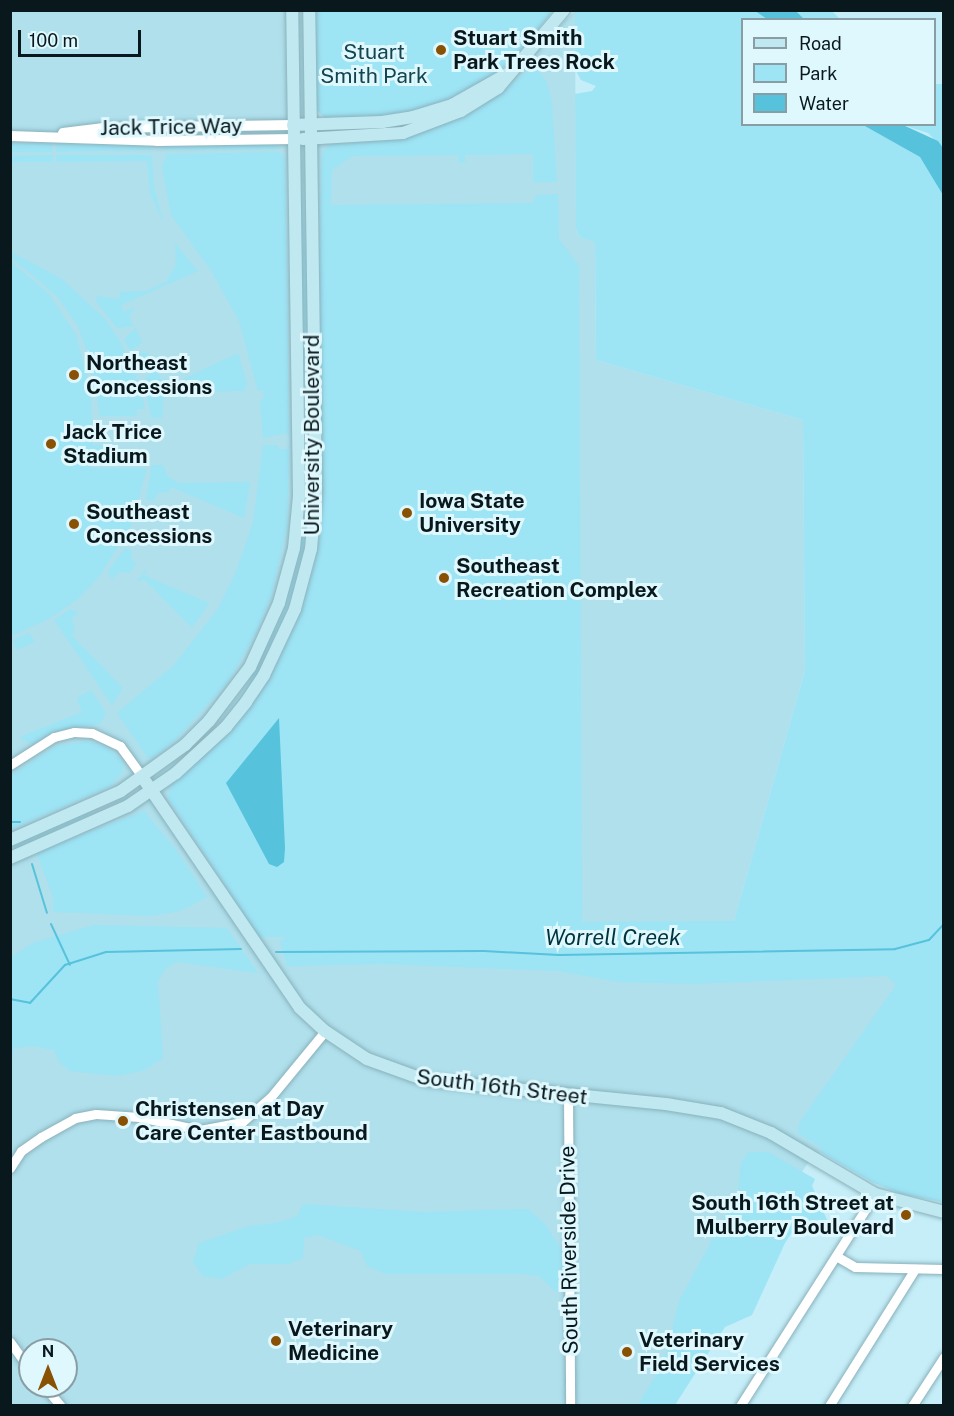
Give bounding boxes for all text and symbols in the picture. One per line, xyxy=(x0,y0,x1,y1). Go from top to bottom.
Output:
scale bar xyxy=(21,18,144,56)
legend xyxy=(741,18,936,126)
place label: Stuart Smith Park Trees Rock xyxy=(453,25,615,75)
text: 100 m xyxy=(29,30,78,51)
text: Road xyxy=(799,33,842,54)
park label: Stuart Smith Park xyxy=(320,39,428,89)
marker: Stuart Smith Park Trees Rock xyxy=(434,43,448,57)
text: Park xyxy=(799,63,837,84)
text: Water xyxy=(799,93,849,114)
street label: Jack Trice Way xyxy=(99,113,243,141)
street label: University Boulevard xyxy=(299,334,325,536)
place label: Northeast Concessions xyxy=(86,350,212,400)
marker: Northeast Concessions xyxy=(67,368,81,382)
place label: Jack Trice Stadium xyxy=(63,419,162,469)
marker: Jack Trice Stadium xyxy=(44,437,58,451)
place label: Iowa State University xyxy=(419,488,525,538)
place label: Southeast Concessions xyxy=(86,499,212,549)
marker: Iowa State University xyxy=(400,506,414,520)
marker: Southeast Concessions xyxy=(67,517,81,531)
place label: Southeast Recreation Complex xyxy=(456,553,658,603)
marker: Southeast Recreation Complex xyxy=(437,571,451,585)
water label: Worrell Creek xyxy=(545,925,681,951)
street label: South 16th Street xyxy=(415,1064,589,1110)
place label: Christensen at Day Care Center Eastbound xyxy=(135,1096,368,1146)
marker: Christensen at Day Care Center Eastbound xyxy=(116,1114,130,1128)
street label: South Riverside Drive xyxy=(555,1145,583,1355)
place label: South 16th Street at Mulberry Boulevard xyxy=(691,1190,894,1240)
marker: South 16th Street at Mulberry Boulevard xyxy=(899,1208,913,1222)
place label: Veterinary Medicine xyxy=(288,1316,393,1366)
place label: Veterinary Field Services xyxy=(639,1327,780,1377)
marker: Veterinary Medicine xyxy=(269,1334,283,1348)
north arrow xyxy=(18,1338,78,1398)
text: N xyxy=(42,1342,54,1361)
marker: Veterinary Field Services xyxy=(620,1345,634,1359)

